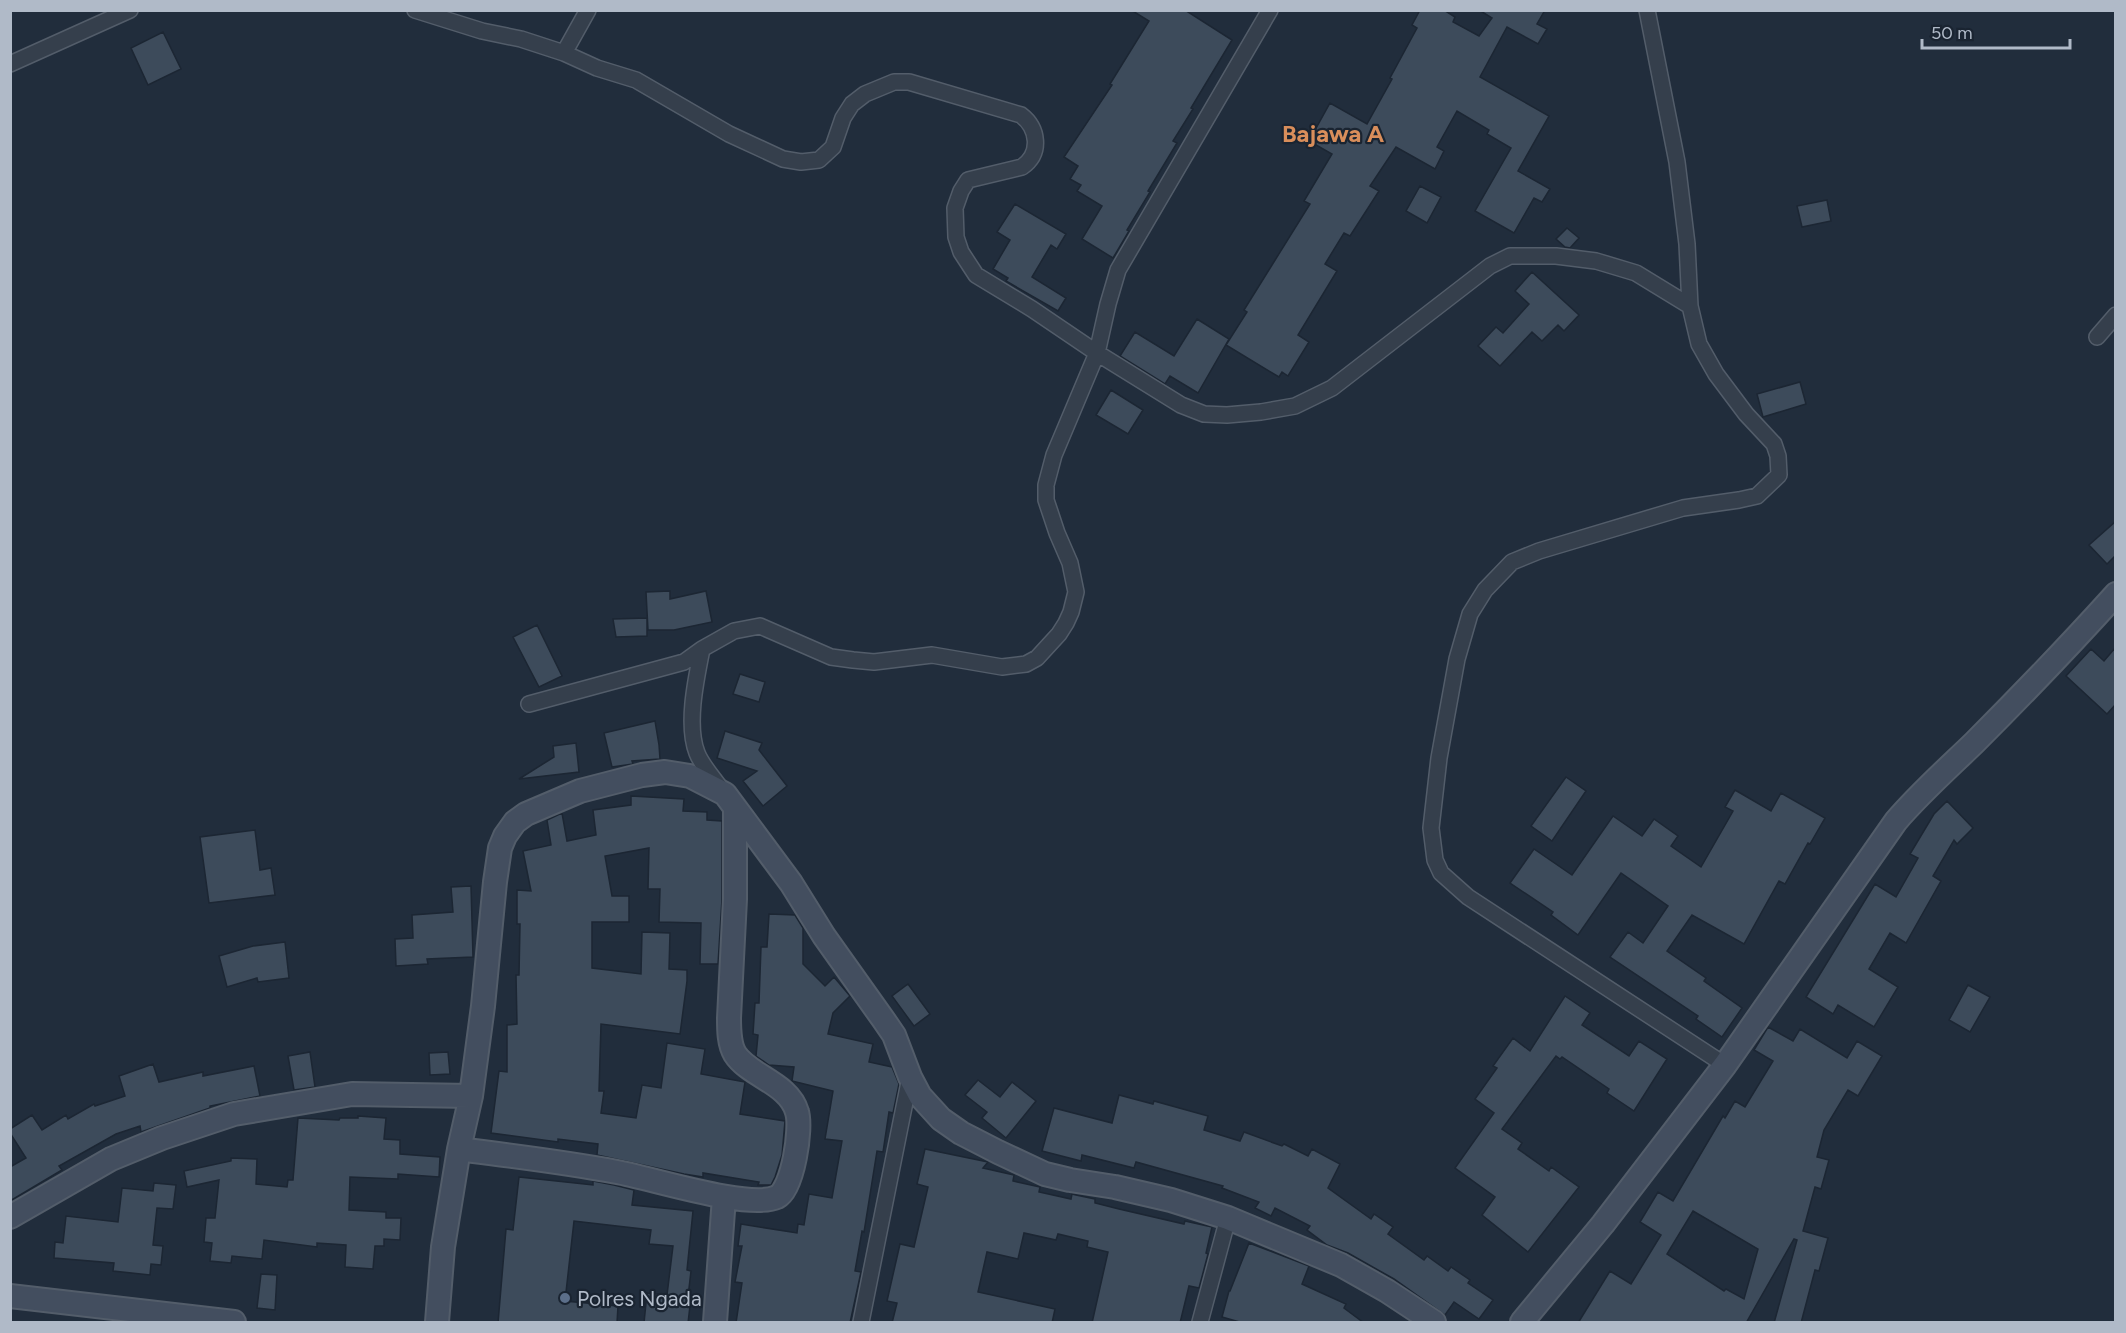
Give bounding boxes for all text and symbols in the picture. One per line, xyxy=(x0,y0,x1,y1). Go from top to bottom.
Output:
scale bar xyxy=(1922,12,2070,50)
text: 50 m xyxy=(1931,22,1973,44)
district label: Bajawa A xyxy=(1282,119,1384,148)
place label: Polres Ngada xyxy=(577,1286,702,1311)
marker: Polres Ngada xyxy=(558,1291,572,1305)

